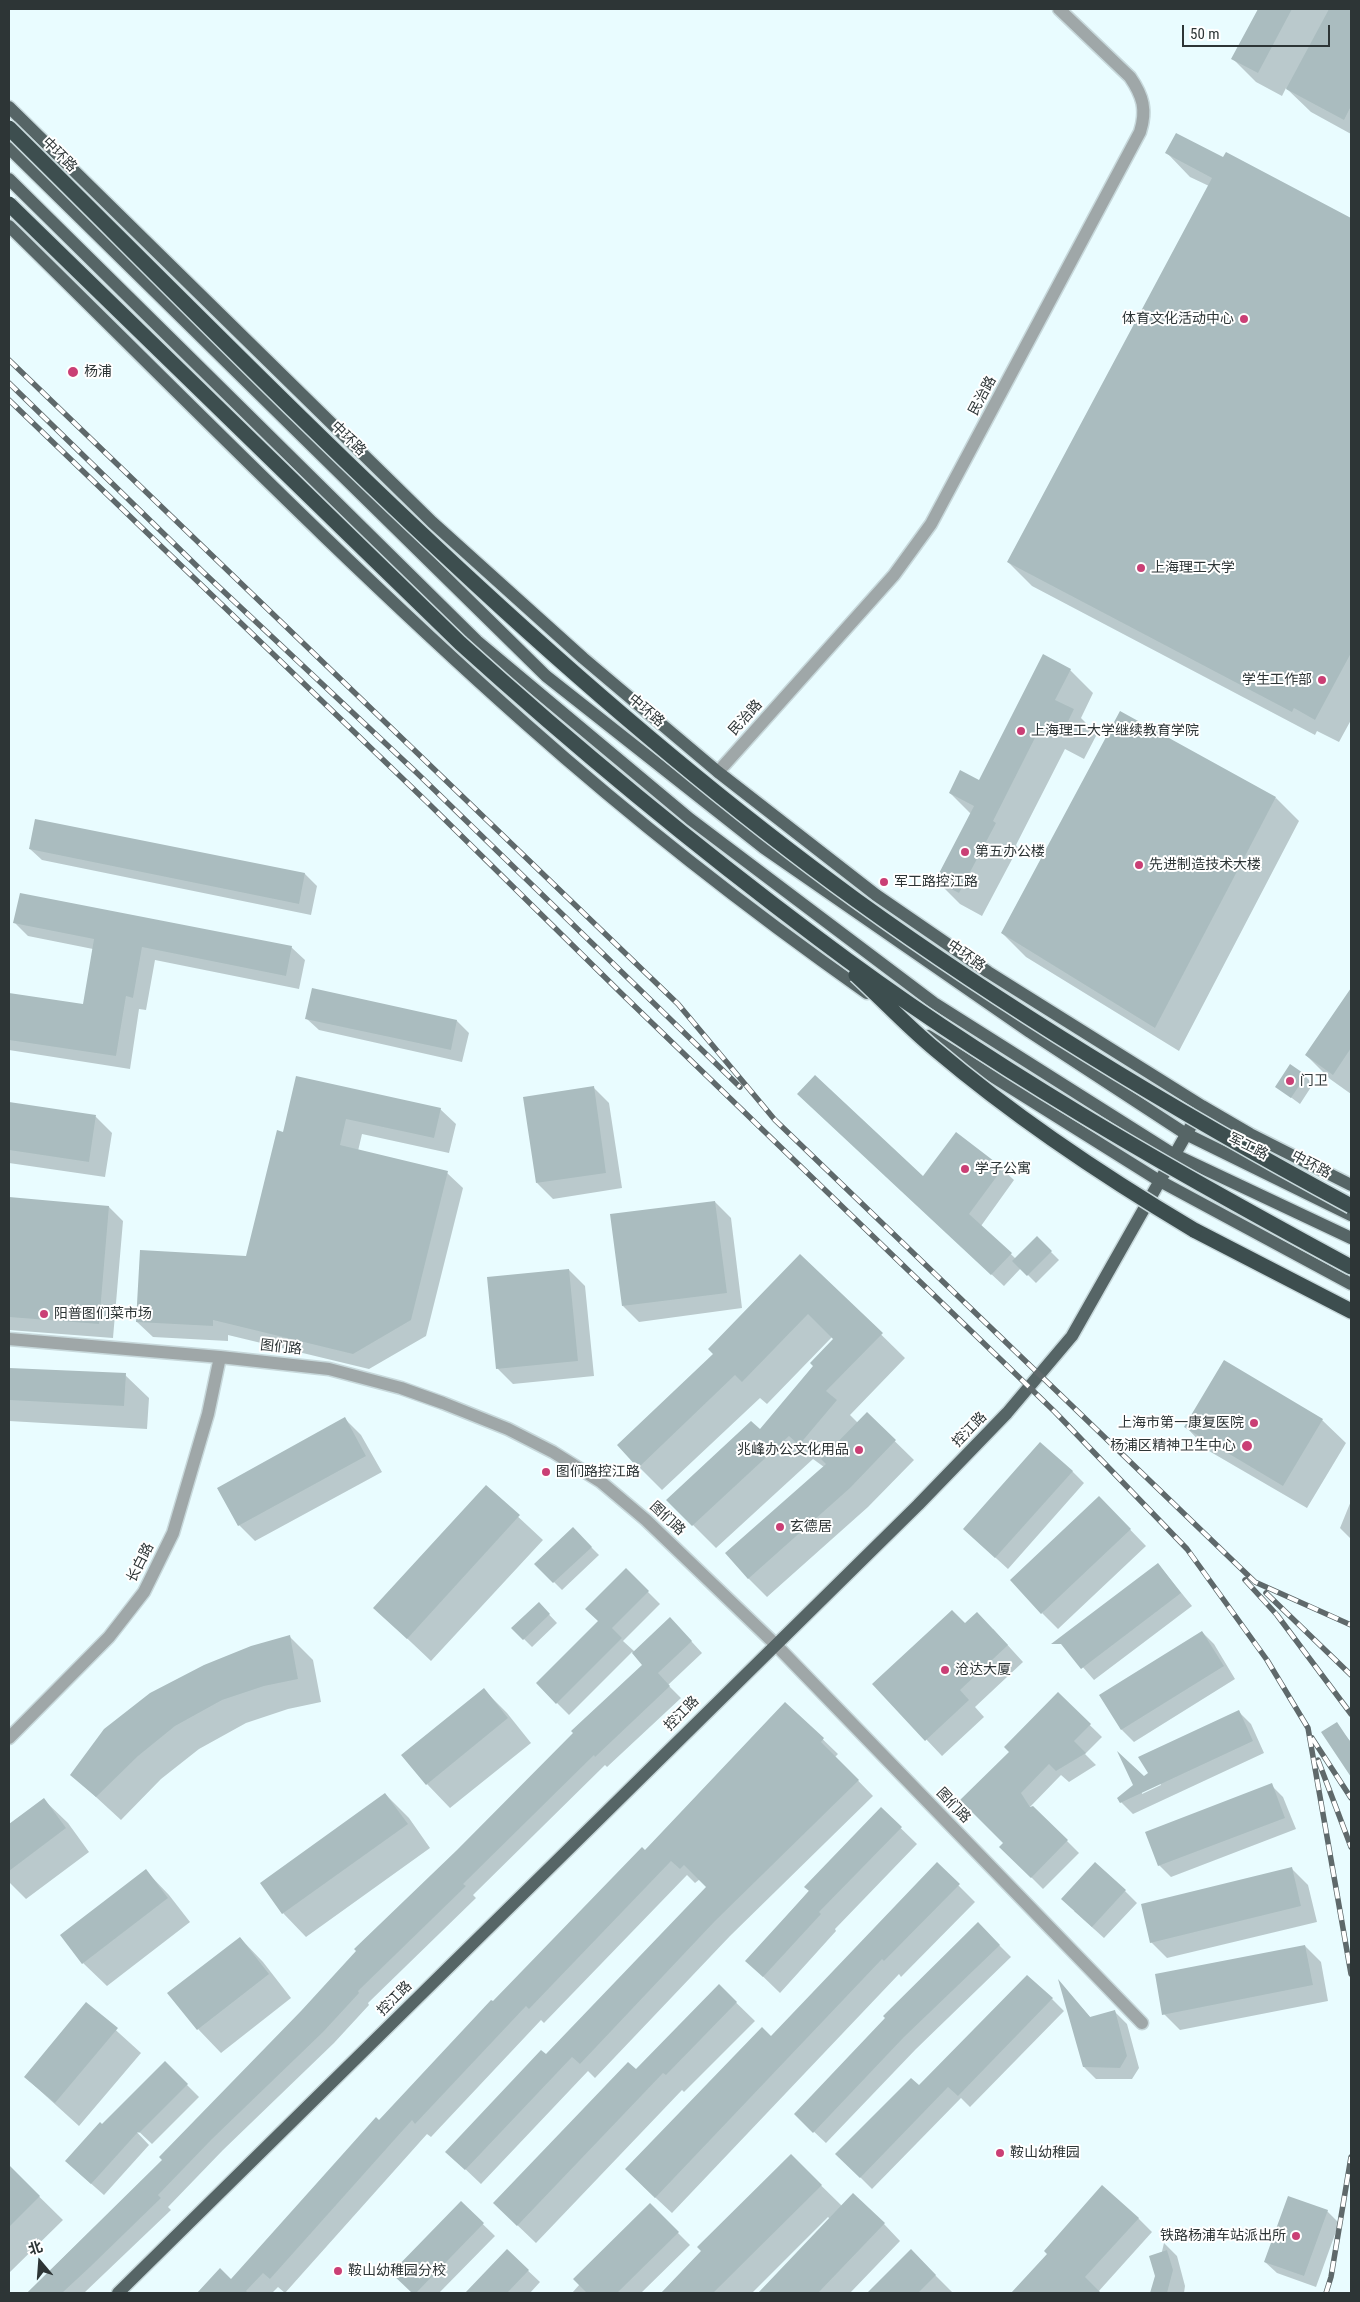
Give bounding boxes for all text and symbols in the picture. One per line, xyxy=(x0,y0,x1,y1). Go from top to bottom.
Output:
scale bar xyxy=(1185,15,1332,47)
text: 50 m xyxy=(1190,25,1220,43)
street label: 中环路 xyxy=(38,134,80,176)
place label: 体育文化活动中心 xyxy=(1122,311,1234,327)
marker: 体育文化活动中心 xyxy=(1238,313,1250,325)
place label: 杨浦 xyxy=(84,364,112,380)
marker: 杨浦 xyxy=(66,365,80,379)
street label: 民治路 xyxy=(966,374,1000,418)
street label: 中环路 xyxy=(327,418,369,460)
place label: 上海理工大学 xyxy=(1151,560,1235,576)
marker: 上海理工大学 xyxy=(1135,562,1147,574)
place label: 学生工作部 xyxy=(1242,672,1312,688)
marker: 学生工作部 xyxy=(1316,674,1328,686)
street label: 中环路 xyxy=(625,691,667,731)
street label: 民治路 xyxy=(726,697,766,739)
place label: 上海理工大学继续教育学院 xyxy=(1031,723,1199,739)
marker: 上海理工大学继续教育学院 xyxy=(1015,725,1027,737)
place label: 第五办公楼 xyxy=(975,844,1045,860)
marker: 第五办公楼 xyxy=(959,846,971,858)
place label: 先进制造技术大楼 xyxy=(1149,857,1261,873)
marker: 先进制造技术大楼 xyxy=(1133,859,1145,871)
place label: 军工路控江路 xyxy=(894,874,978,890)
marker: 军工路控江路 xyxy=(878,876,890,888)
street label: 中环路 xyxy=(944,937,988,975)
place label: 门卫 xyxy=(1300,1073,1328,1089)
marker: 门卫 xyxy=(1284,1075,1296,1087)
street label: 军工路 xyxy=(1225,1130,1271,1164)
street label: 中环路 xyxy=(1289,1148,1333,1182)
place label: 学子公寓 xyxy=(975,1161,1031,1177)
marker: 学子公寓 xyxy=(959,1163,971,1175)
place label: 阳普图们菜市场 xyxy=(54,1306,152,1322)
marker: 阳普图们菜市场 xyxy=(38,1308,50,1320)
street label: 图们路 xyxy=(259,1337,303,1359)
street label: 控江路 xyxy=(949,1409,991,1451)
place label: 上海市第一康复医院 xyxy=(1118,1415,1244,1431)
marker: 上海市第一康复医院 xyxy=(1248,1417,1260,1429)
place label: 杨浦区精神卫生中心 xyxy=(1110,1438,1236,1454)
marker: 杨浦区精神卫生中心 xyxy=(1240,1439,1254,1453)
place label: 兆峰办公文化用品 xyxy=(737,1442,849,1458)
marker: 兆峰办公文化用品 xyxy=(853,1444,865,1456)
place label: 图们路控江路 xyxy=(556,1464,640,1480)
marker: 图们路控江路 xyxy=(540,1466,552,1478)
street label: 图们路 xyxy=(646,1499,688,1539)
place label: 玄德居 xyxy=(790,1519,832,1535)
marker: 玄德居 xyxy=(774,1521,786,1533)
street label: 长白路 xyxy=(124,1540,158,1586)
place label: 沧达大厦 xyxy=(955,1662,1011,1678)
marker: 沧达大厦 xyxy=(939,1664,951,1676)
street label: 控江路 xyxy=(661,1693,703,1735)
street label: 图们路 xyxy=(932,1785,974,1827)
street label: 控江路 xyxy=(374,1978,416,2020)
place label: 鞍山幼稚园 xyxy=(1010,2145,1080,2161)
marker: 鞍山幼稚园 xyxy=(994,2147,1006,2159)
place label: 铁路杨浦车站派出所 xyxy=(1160,2228,1286,2244)
marker: 铁路杨浦车站派出所 xyxy=(1290,2230,1302,2242)
north arrow xyxy=(15,2237,65,2287)
text: 北 xyxy=(26,2238,44,2258)
place label: 鞍山幼稚园分校 xyxy=(348,2263,446,2279)
marker: 鞍山幼稚园分校 xyxy=(332,2265,344,2277)

